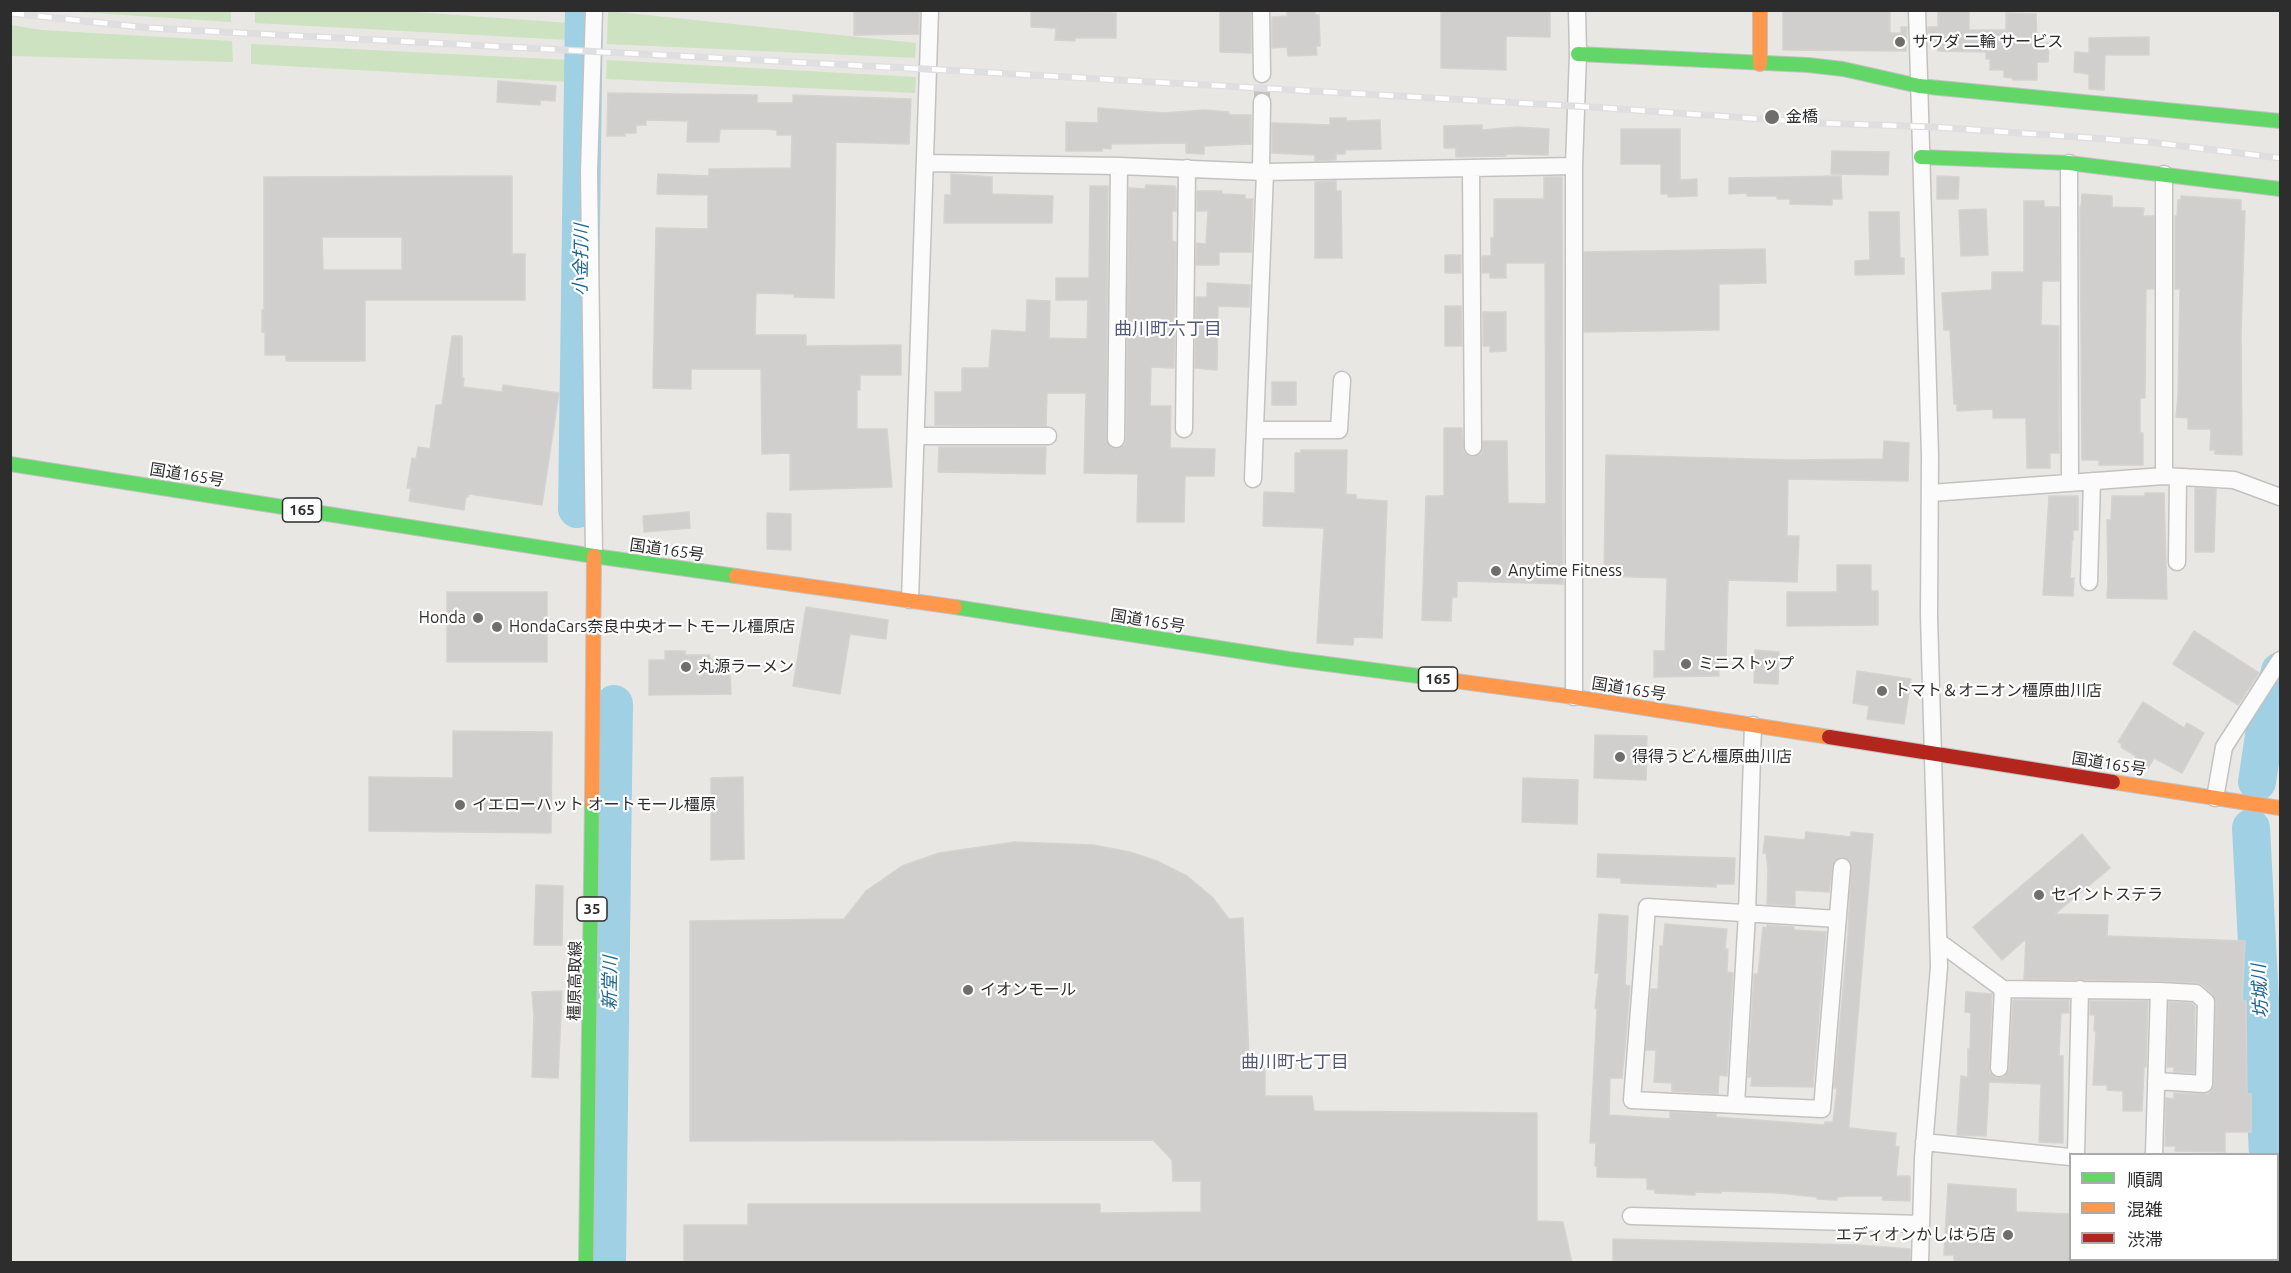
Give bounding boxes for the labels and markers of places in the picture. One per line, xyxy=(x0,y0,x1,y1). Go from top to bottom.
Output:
place label: サワダ 二輪 サービス xyxy=(1912,32,2063,52)
marker: サワダ 二輪 サービス xyxy=(1893,35,1907,49)
place label: 金橋 xyxy=(1786,107,1818,127)
marker: 金橋 xyxy=(1763,108,1781,126)
place label: Anytime Fitness xyxy=(1508,561,1622,581)
marker: Anytime Fitness xyxy=(1489,564,1503,578)
place label: Honda xyxy=(419,608,466,628)
marker: Honda xyxy=(471,611,485,625)
place label: HondaCars奈良中央オートモール橿原店 xyxy=(509,617,795,637)
marker: HondaCars奈良中央オートモール橿原店 xyxy=(490,620,504,634)
place label: ミニストップ xyxy=(1698,654,1794,674)
place label: 丸源ラーメン xyxy=(698,657,794,677)
marker: ミニストップ xyxy=(1679,657,1693,671)
marker: 丸源ラーメン xyxy=(679,660,693,674)
place label: トマト＆オニオン橿原曲川店 xyxy=(1894,681,2102,701)
marker: トマト＆オニオン橿原曲川店 xyxy=(1875,684,1889,698)
place label: 得得うどん橿原曲川店 xyxy=(1632,747,1792,767)
marker: 得得うどん橿原曲川店 xyxy=(1613,750,1627,764)
place label: イエローハット オートモール橿原 xyxy=(472,795,716,815)
marker: イエローハット オートモール橿原 xyxy=(453,798,467,812)
place label: セイントステラ xyxy=(2051,885,2163,905)
marker: セイントステラ xyxy=(2032,888,2046,902)
place label: イオンモール xyxy=(980,980,1076,1000)
marker: イオンモール xyxy=(961,983,975,997)
place label: エディオンかしはら店 xyxy=(1836,1225,1996,1245)
marker: エディオンかしはら店 xyxy=(2001,1228,2015,1242)

